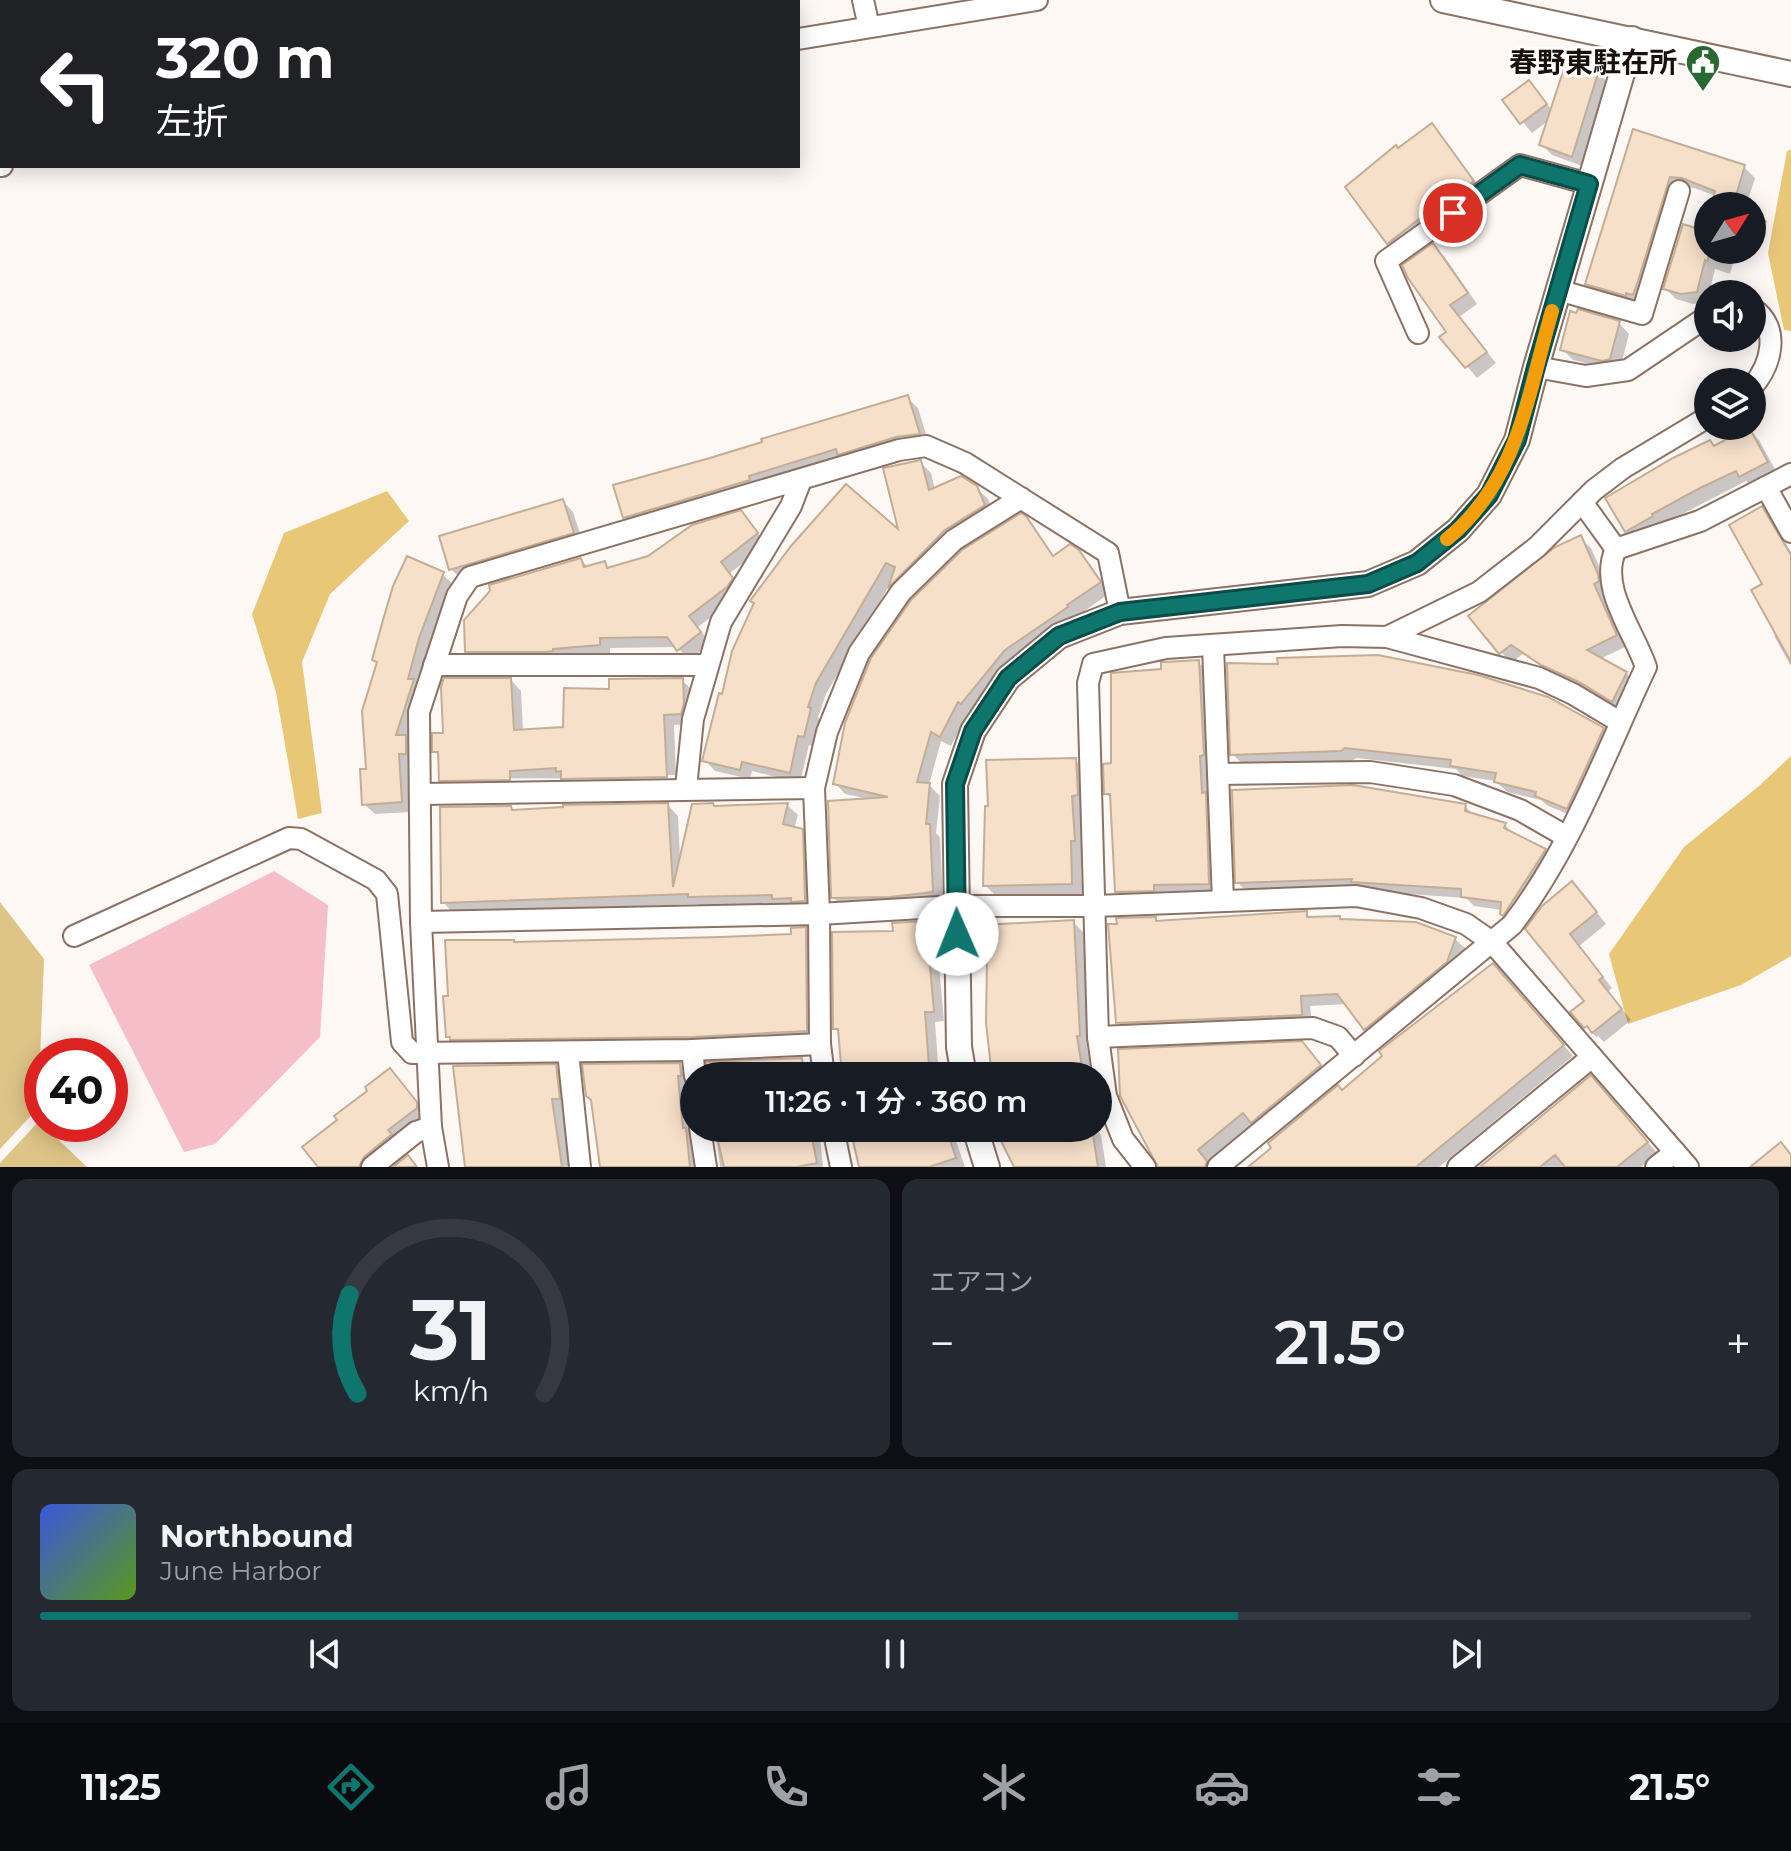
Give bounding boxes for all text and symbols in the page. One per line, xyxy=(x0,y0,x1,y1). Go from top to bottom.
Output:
text: 320 m xyxy=(156,24,335,92)
icon: left xyxy=(24,32,128,136)
public building icon: 春野東駐在所 xyxy=(1684,43,1722,93)
place label: 春野東駐在所 xyxy=(1509,45,1677,79)
text: 左折 xyxy=(156,99,228,143)
pin xyxy=(1419,179,1487,247)
icon: arrive xyxy=(1431,191,1475,235)
north arrow xyxy=(1694,192,1766,264)
map controls xyxy=(1694,192,1766,440)
button: sound xyxy=(1694,280,1766,352)
button: layers xyxy=(1694,368,1766,440)
position arrow xyxy=(915,892,999,976)
speed limit sign: 40 xyxy=(24,1038,128,1142)
text: 11:26 · 1 分 · 360 m xyxy=(765,1083,1027,1120)
text: エアコン xyxy=(930,1266,1034,1298)
text: 31 xyxy=(409,1279,492,1381)
text: 21.5° xyxy=(1274,1306,1406,1379)
text: − xyxy=(930,1316,955,1370)
text: + xyxy=(1726,1316,1751,1370)
text: km/h xyxy=(413,1373,489,1408)
text: Northbound xyxy=(160,1518,354,1555)
text: June Harbor xyxy=(160,1555,322,1587)
icon: previous xyxy=(303,1632,347,1676)
icon: pause xyxy=(873,1632,917,1676)
icon: next xyxy=(1444,1632,1488,1676)
icon: directions xyxy=(323,1759,379,1815)
icon: music xyxy=(541,1759,597,1815)
icon: phone xyxy=(758,1759,814,1815)
icon: climate xyxy=(976,1759,1032,1815)
icon: car xyxy=(1194,1759,1250,1815)
icon: filters xyxy=(1411,1759,1467,1815)
text: 11:25 xyxy=(81,1765,161,1809)
text: 21.5° xyxy=(1629,1765,1710,1809)

